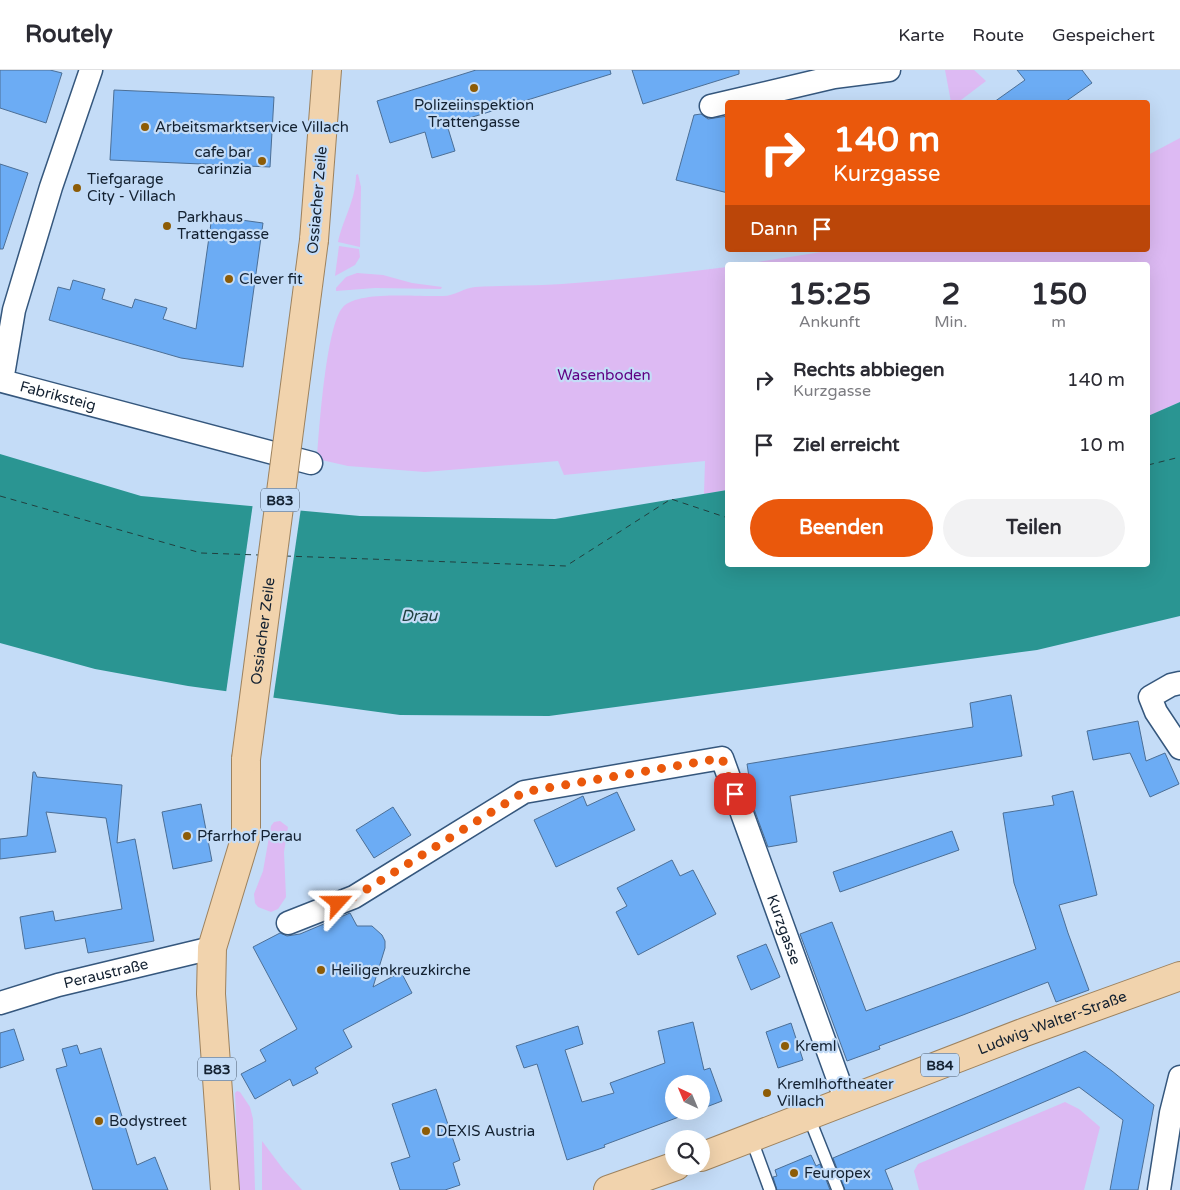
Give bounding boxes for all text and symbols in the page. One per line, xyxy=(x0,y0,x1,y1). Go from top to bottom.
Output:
text: Routely xyxy=(25,20,113,49)
text: Karte xyxy=(898,24,944,46)
text: Route xyxy=(972,24,1024,46)
text: Gespeichert xyxy=(1052,24,1155,46)
marker: Polizeiinspektion Trattengasse xyxy=(468,82,480,94)
place label: Polizeiinspektion Trattengasse xyxy=(414,96,534,131)
place label: Arbeitsmarktservice Villach xyxy=(155,118,349,136)
text: 140 m xyxy=(833,119,940,161)
icon: right xyxy=(750,120,815,185)
marker: Arbeitsmarktservice Villach xyxy=(139,121,151,133)
place label: cafe bar carinzia xyxy=(194,143,252,178)
street label: Ossiacher Zeile xyxy=(303,145,331,255)
marker: cafe bar carinzia xyxy=(256,155,268,167)
text: Kurzgasse xyxy=(833,161,940,187)
place label: Tiefgarage City - Villach xyxy=(87,170,176,205)
marker: Tiefgarage City - Villach xyxy=(71,182,83,194)
place label: Parkhaus Trattengasse xyxy=(177,208,269,243)
icon: arrive xyxy=(808,215,836,243)
text: Dann xyxy=(750,218,798,240)
marker: Parkhaus Trattengasse xyxy=(161,220,173,232)
place label: Clever fit xyxy=(239,270,303,288)
marker: Clever fit xyxy=(223,273,235,285)
text: 15:25 xyxy=(788,276,871,313)
text: 2 xyxy=(941,276,960,313)
text: 150 xyxy=(1030,276,1087,313)
text: Ankunft xyxy=(799,312,860,332)
text: Min. xyxy=(934,312,967,332)
text: m xyxy=(1051,312,1066,332)
text: Rechts abbiegen xyxy=(793,359,945,381)
park label: Wasenboden xyxy=(557,366,651,384)
icon: right xyxy=(750,366,778,394)
text: 140 m xyxy=(1067,369,1125,391)
street label: Fabriksteig xyxy=(18,377,98,415)
text: Kurzgasse xyxy=(793,381,871,401)
icon: arrive xyxy=(750,431,778,459)
text: Ziel erreicht xyxy=(793,434,900,456)
text: 10 m xyxy=(1079,434,1125,456)
road number: B83 xyxy=(261,488,299,512)
button: Beenden xyxy=(750,499,933,557)
button: Teilen xyxy=(943,499,1125,557)
street label: Ossiacher Zeile xyxy=(247,576,279,686)
water label: Drau xyxy=(401,606,439,626)
pin xyxy=(714,773,756,815)
icon: arrive xyxy=(721,780,749,808)
place label: Pfarrhof Perau xyxy=(197,827,302,845)
marker: Pfarrhof Perau xyxy=(181,830,193,842)
position arrow xyxy=(311,876,363,928)
street label: Kurzgasse xyxy=(763,892,805,967)
street label: Peraustraße xyxy=(62,955,150,992)
place label: Heiligenkreuzkirche xyxy=(331,961,471,979)
marker: Heiligenkreuzkirche xyxy=(315,964,327,976)
street label: Ludwig-Walter-Straße xyxy=(975,987,1129,1058)
place label: Kreml xyxy=(795,1037,837,1055)
marker: Kreml xyxy=(779,1040,791,1052)
road number: B84 xyxy=(921,1054,959,1076)
road number: B83 xyxy=(198,1058,236,1081)
north arrow xyxy=(665,1075,710,1120)
map controls xyxy=(665,1075,710,1175)
place label: Kremlhoftheater Villach xyxy=(777,1075,894,1110)
marker: Kremlhoftheater Villach xyxy=(761,1087,773,1099)
place label: Bodystreet xyxy=(109,1112,187,1130)
marker: Bodystreet xyxy=(93,1115,105,1127)
place label: DEXIS Austria xyxy=(436,1122,535,1140)
marker: DEXIS Austria xyxy=(420,1125,432,1137)
button: search xyxy=(665,1130,710,1175)
place label: Feuropex xyxy=(804,1164,871,1182)
marker: Feuropex xyxy=(788,1167,800,1179)

